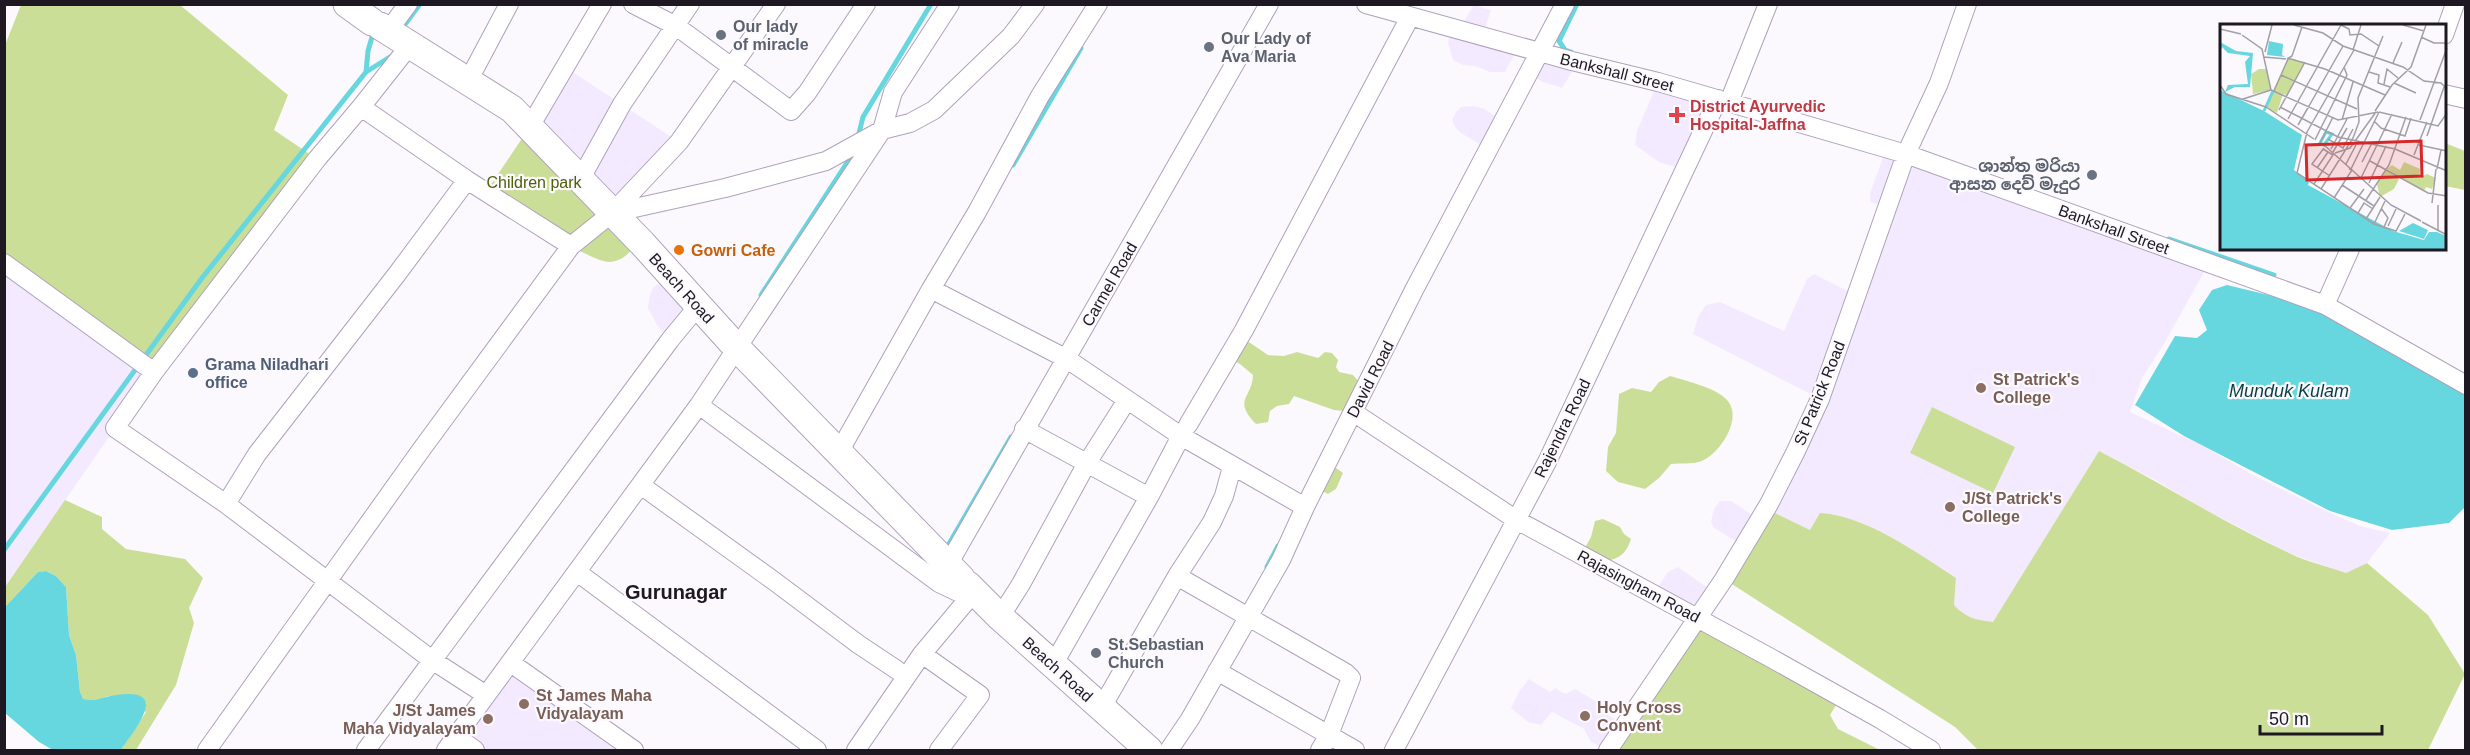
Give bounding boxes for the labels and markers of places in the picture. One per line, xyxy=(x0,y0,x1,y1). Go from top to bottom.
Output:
place label: Our lady of miracle xyxy=(733,18,809,53)
marker: Our lady of miracle xyxy=(714,28,728,42)
place label: Our Lady of Ava Maria xyxy=(1221,30,1311,65)
marker: Our Lady of Ava Maria xyxy=(1202,40,1216,54)
place label: District Ayurvedic Hospital-Jaffna xyxy=(1690,98,1826,133)
marker: District Ayurvedic Hospital-Jaffna xyxy=(1668,106,1686,124)
place label: ශාන්ත මරියා ආසන දෙව් මැදුර xyxy=(1949,156,2080,194)
marker: ශාන්ත මරියා ආසන දෙව් මැදුර xyxy=(2085,168,2099,182)
place label: Gowri Cafe xyxy=(691,242,776,259)
marker: Gowri Cafe xyxy=(672,243,686,257)
place label: Grama Niladhari office xyxy=(205,356,329,391)
marker: Grama Niladhari office xyxy=(186,366,200,380)
place label: St Patrick's College xyxy=(1993,371,2080,406)
marker: St Patrick's College xyxy=(1974,381,1988,395)
place label: J/St Patrick's College xyxy=(1962,490,2062,525)
marker: J/St Patrick's College xyxy=(1943,500,1957,514)
place label: St.Sebastian Church xyxy=(1108,636,1204,671)
marker: St.Sebastian Church xyxy=(1089,646,1103,660)
place label: St James Maha Vidyalayam xyxy=(536,687,652,722)
marker: St James Maha Vidyalayam xyxy=(517,697,531,711)
place label: Holy Cross Convent xyxy=(1597,699,1682,734)
place label: J/St James Maha Vidyalayam xyxy=(343,702,476,737)
marker: Holy Cross Convent xyxy=(1578,709,1592,723)
marker: J/St James Maha Vidyalayam xyxy=(481,712,495,726)

